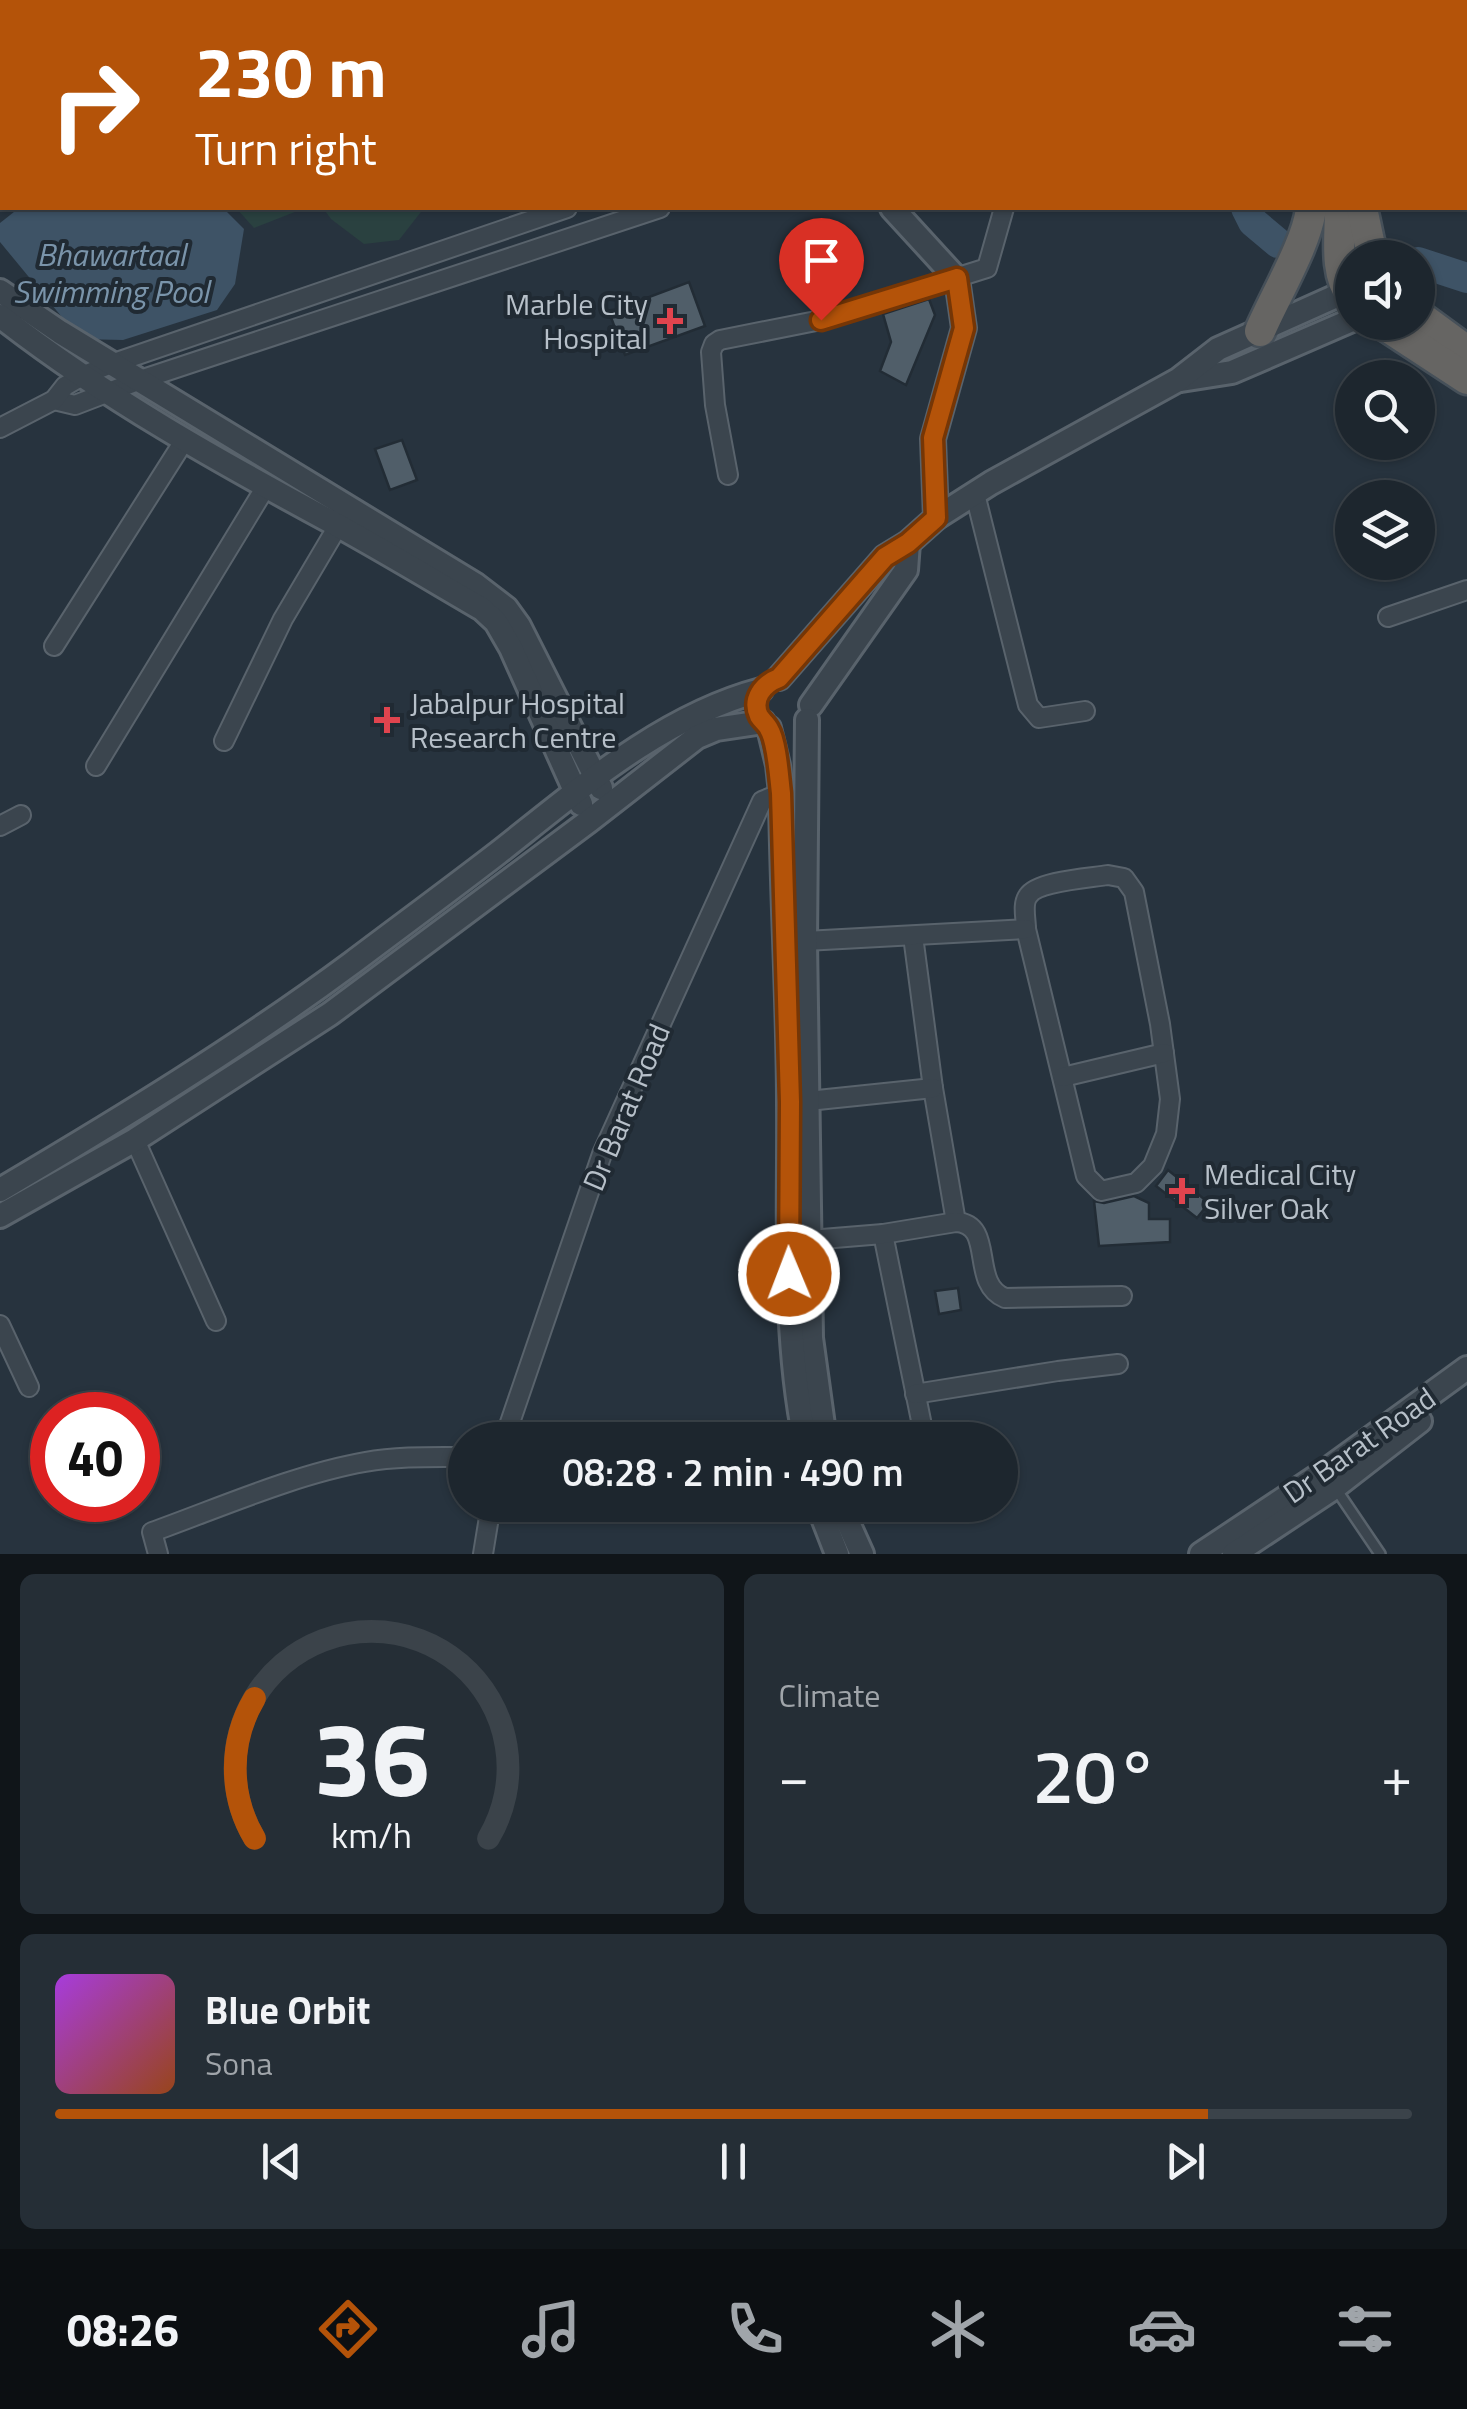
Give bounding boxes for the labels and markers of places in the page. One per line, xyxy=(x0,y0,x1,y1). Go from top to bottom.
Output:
pin xyxy=(779,218,864,321)
place label: Marble City Hospital xyxy=(505,281,648,361)
marker: Marble City Hospital xyxy=(657,308,683,334)
place label: Jabalpur Hospital Research Centre xyxy=(410,680,625,760)
marker: Jabalpur Hospital Research Centre xyxy=(374,707,400,733)
place label: Medical City Silver Oak xyxy=(1204,1151,1356,1231)
marker: Medical City Silver Oak xyxy=(1169,1178,1195,1204)

